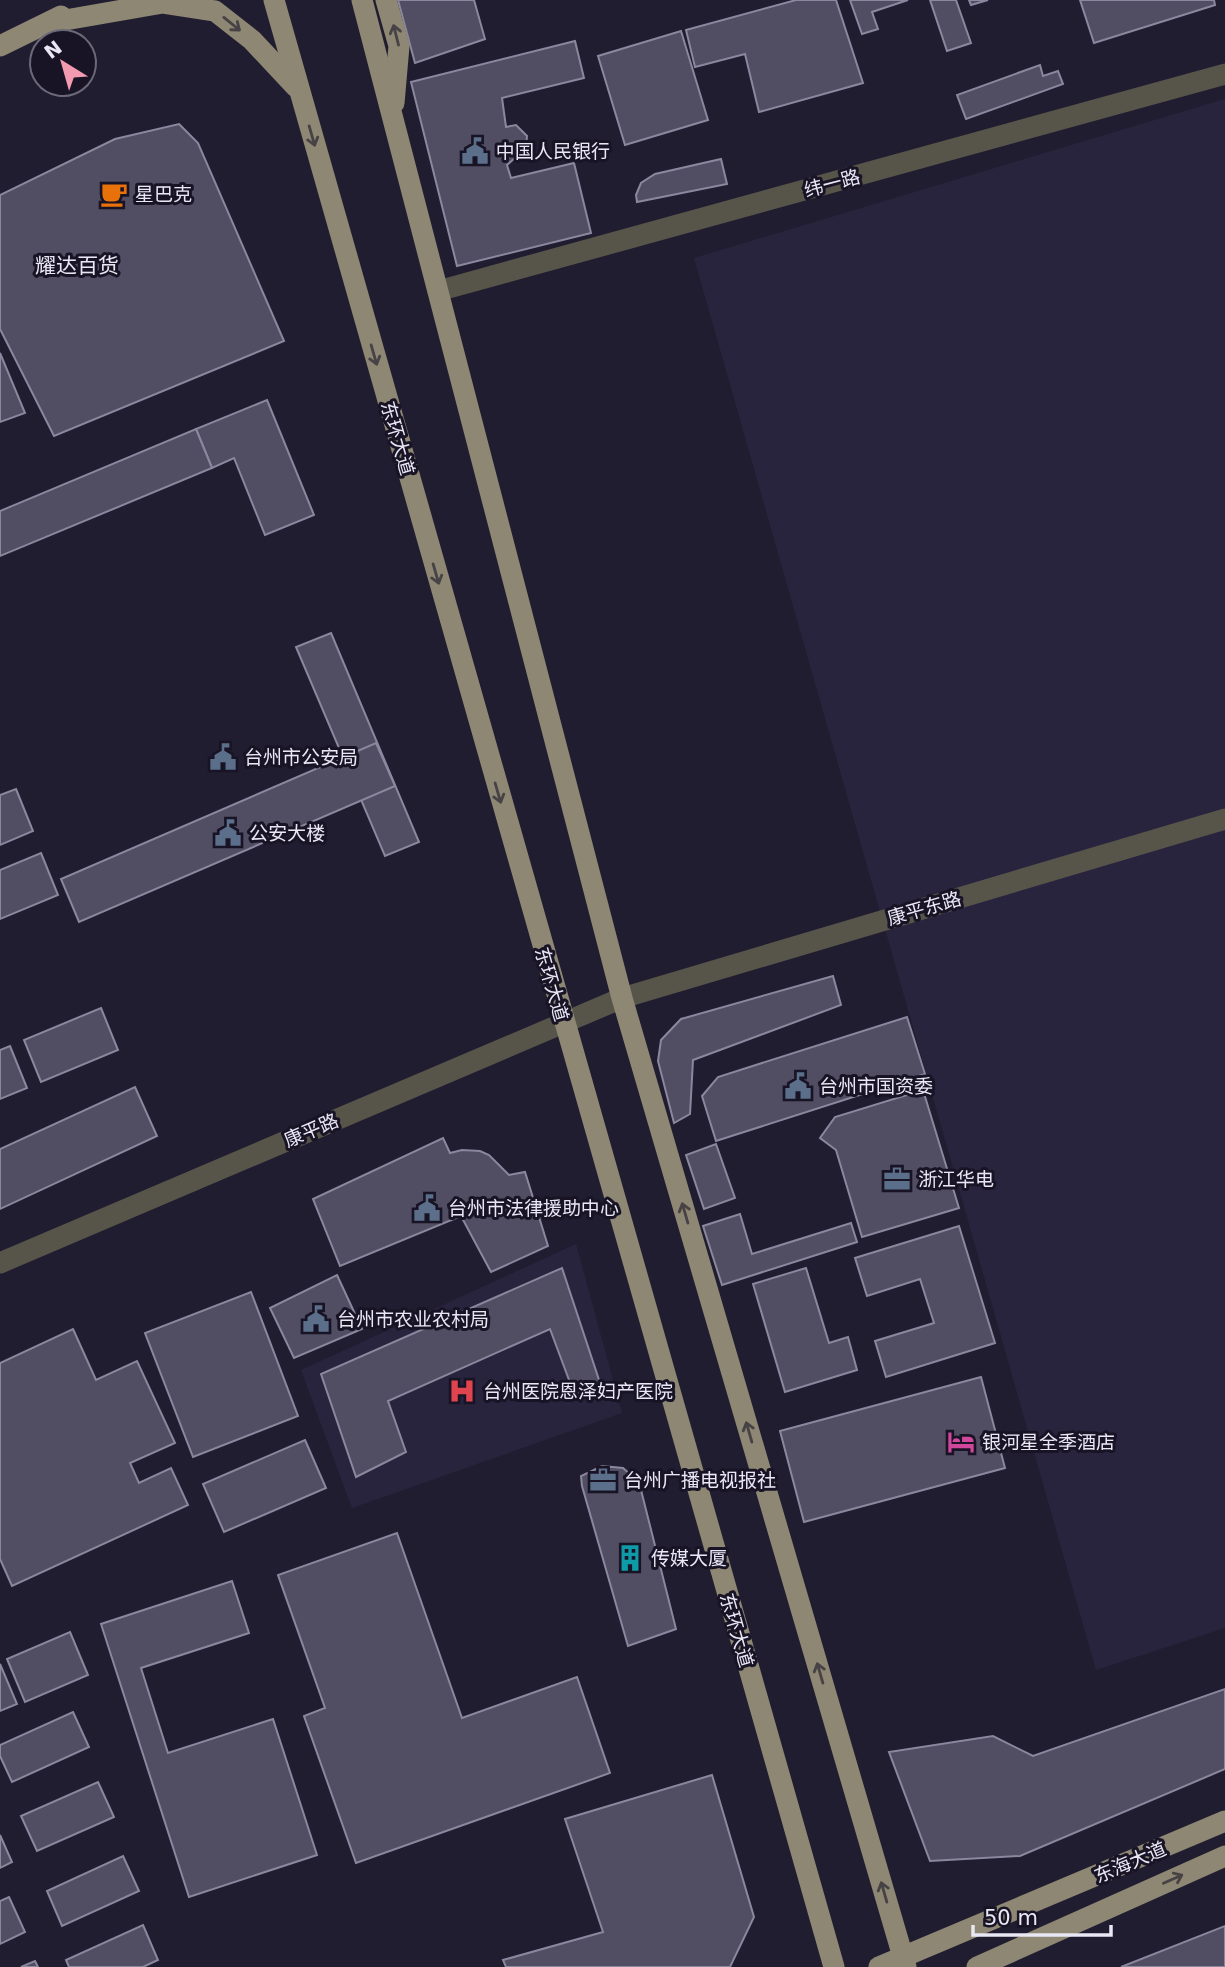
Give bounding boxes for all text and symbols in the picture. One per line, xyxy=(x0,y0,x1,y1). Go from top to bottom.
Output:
one-way arrow xyxy=(222,16,240,32)
one-way arrow xyxy=(388,24,401,46)
north arrow xyxy=(28,28,98,98)
text: N xyxy=(40,36,66,63)
one-way arrow xyxy=(307,125,320,147)
public building icon: 中国人民银行 xyxy=(460,136,490,166)
place label: 中国人民银行 xyxy=(496,140,610,162)
street label: 纬一路 xyxy=(802,165,862,201)
cafe icon: 星巴克 xyxy=(99,179,129,209)
place label: 星巴克 xyxy=(135,183,192,205)
district label: 耀达百货 xyxy=(35,254,119,278)
one-way arrow xyxy=(368,344,381,366)
street label: 东环大道 xyxy=(377,398,419,478)
one-way arrow xyxy=(430,562,443,585)
public building icon: 台州市公安局 xyxy=(208,742,238,772)
place label: 台州市公安局 xyxy=(244,746,358,768)
one-way arrow xyxy=(492,781,505,804)
public building icon: 公安大楼 xyxy=(213,818,243,848)
place label: 公安大楼 xyxy=(249,822,325,844)
street label: 康平东路 xyxy=(884,887,964,929)
street label: 东环大道 xyxy=(531,944,573,1024)
public building icon: 台州市国资委 xyxy=(783,1071,813,1101)
place label: 台州市国资委 xyxy=(819,1075,933,1097)
street label: 康平路 xyxy=(280,1109,342,1151)
office icon: 浙江华电 xyxy=(882,1164,912,1194)
place label: 浙江华电 xyxy=(918,1168,994,1190)
public building icon: 台州市法律援助中心 xyxy=(412,1193,442,1223)
place label: 台州市法律援助中心 xyxy=(448,1197,619,1219)
one-way arrow xyxy=(678,1202,691,1224)
public building icon: 台州市农业农村局 xyxy=(301,1304,331,1334)
place label: 台州市农业农村局 xyxy=(337,1308,489,1330)
hospital icon: 台州医院恩泽妇产医院 xyxy=(447,1376,477,1406)
place label: 台州医院恩泽妇产医院 xyxy=(483,1380,673,1402)
one-way arrow xyxy=(742,1421,755,1443)
hotel icon: 银河星全季酒店 xyxy=(946,1427,976,1457)
place label: 银河星全季酒店 xyxy=(982,1431,1115,1453)
office icon: 台州广播电视报社 xyxy=(588,1465,618,1495)
place label: 台州广播电视报社 xyxy=(624,1469,776,1491)
building icon: 传媒大厦 xyxy=(615,1543,645,1573)
place label: 传媒大厦 xyxy=(651,1547,727,1569)
street label: 东环大道 xyxy=(716,1590,758,1670)
one-way arrow xyxy=(812,1663,825,1685)
street label: 东海大道 xyxy=(1091,1837,1169,1887)
one-way arrow xyxy=(1162,1872,1183,1885)
one-way arrow xyxy=(876,1881,889,1903)
scale bar xyxy=(973,1894,1111,1938)
text: 50 m xyxy=(984,1906,1038,1930)

